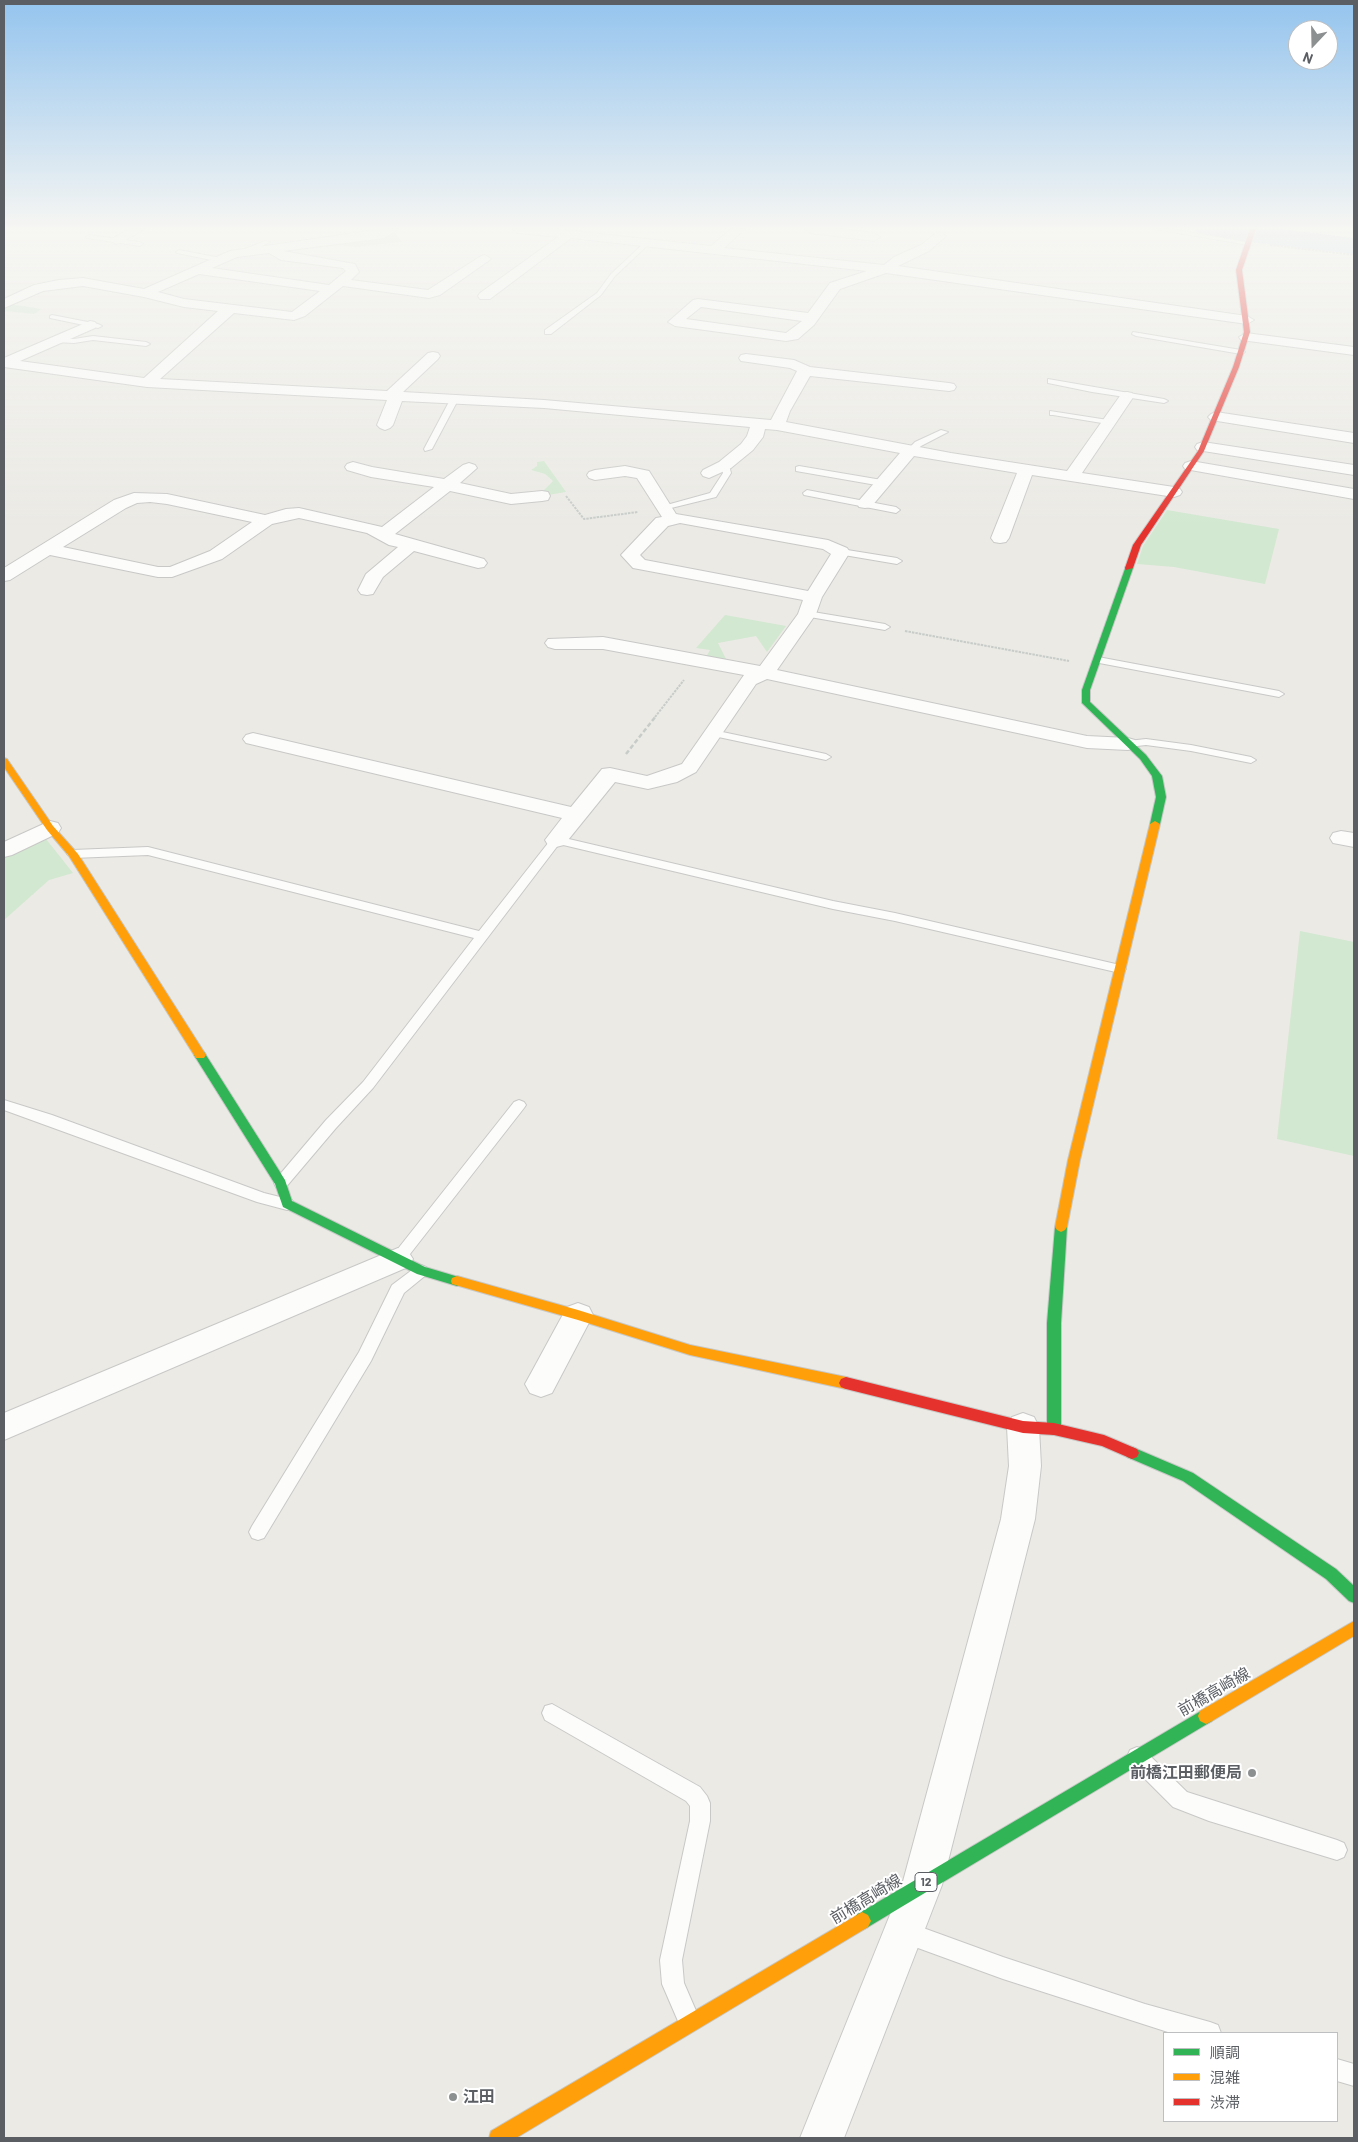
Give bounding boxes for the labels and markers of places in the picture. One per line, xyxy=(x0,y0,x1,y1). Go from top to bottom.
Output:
place label: 前橋江田郵便局 xyxy=(1130,1763,1242,1783)
marker: 前橋江田郵便局 xyxy=(1246,1767,1258,1779)
place label: 江田 xyxy=(463,2087,495,2107)
marker: 江田 xyxy=(447,2091,459,2103)

